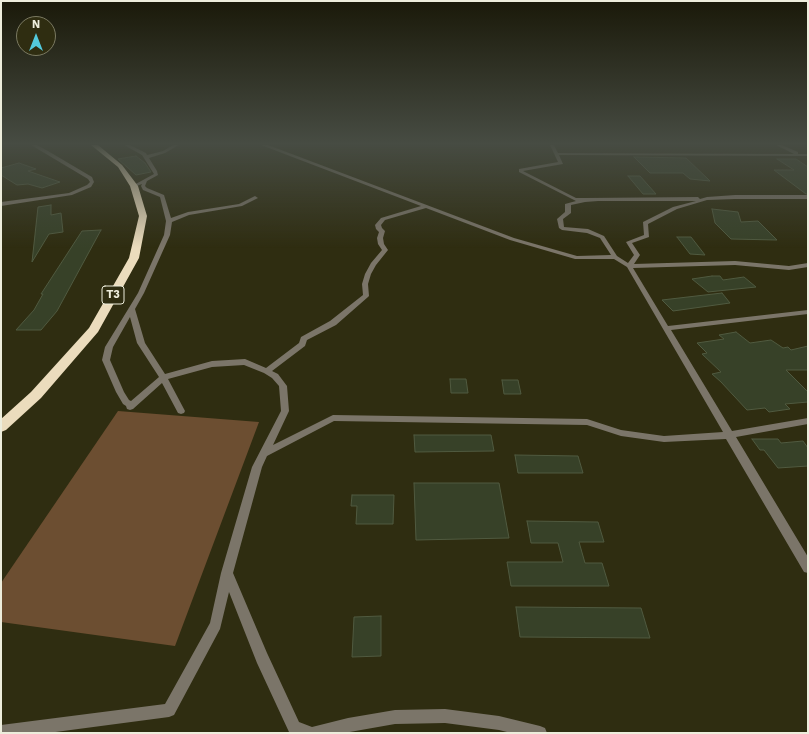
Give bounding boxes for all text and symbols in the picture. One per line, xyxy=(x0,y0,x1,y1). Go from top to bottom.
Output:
north arrow xyxy=(16,16,56,56)
text: N xyxy=(32,18,40,31)
road number: T3 xyxy=(102,286,124,304)

